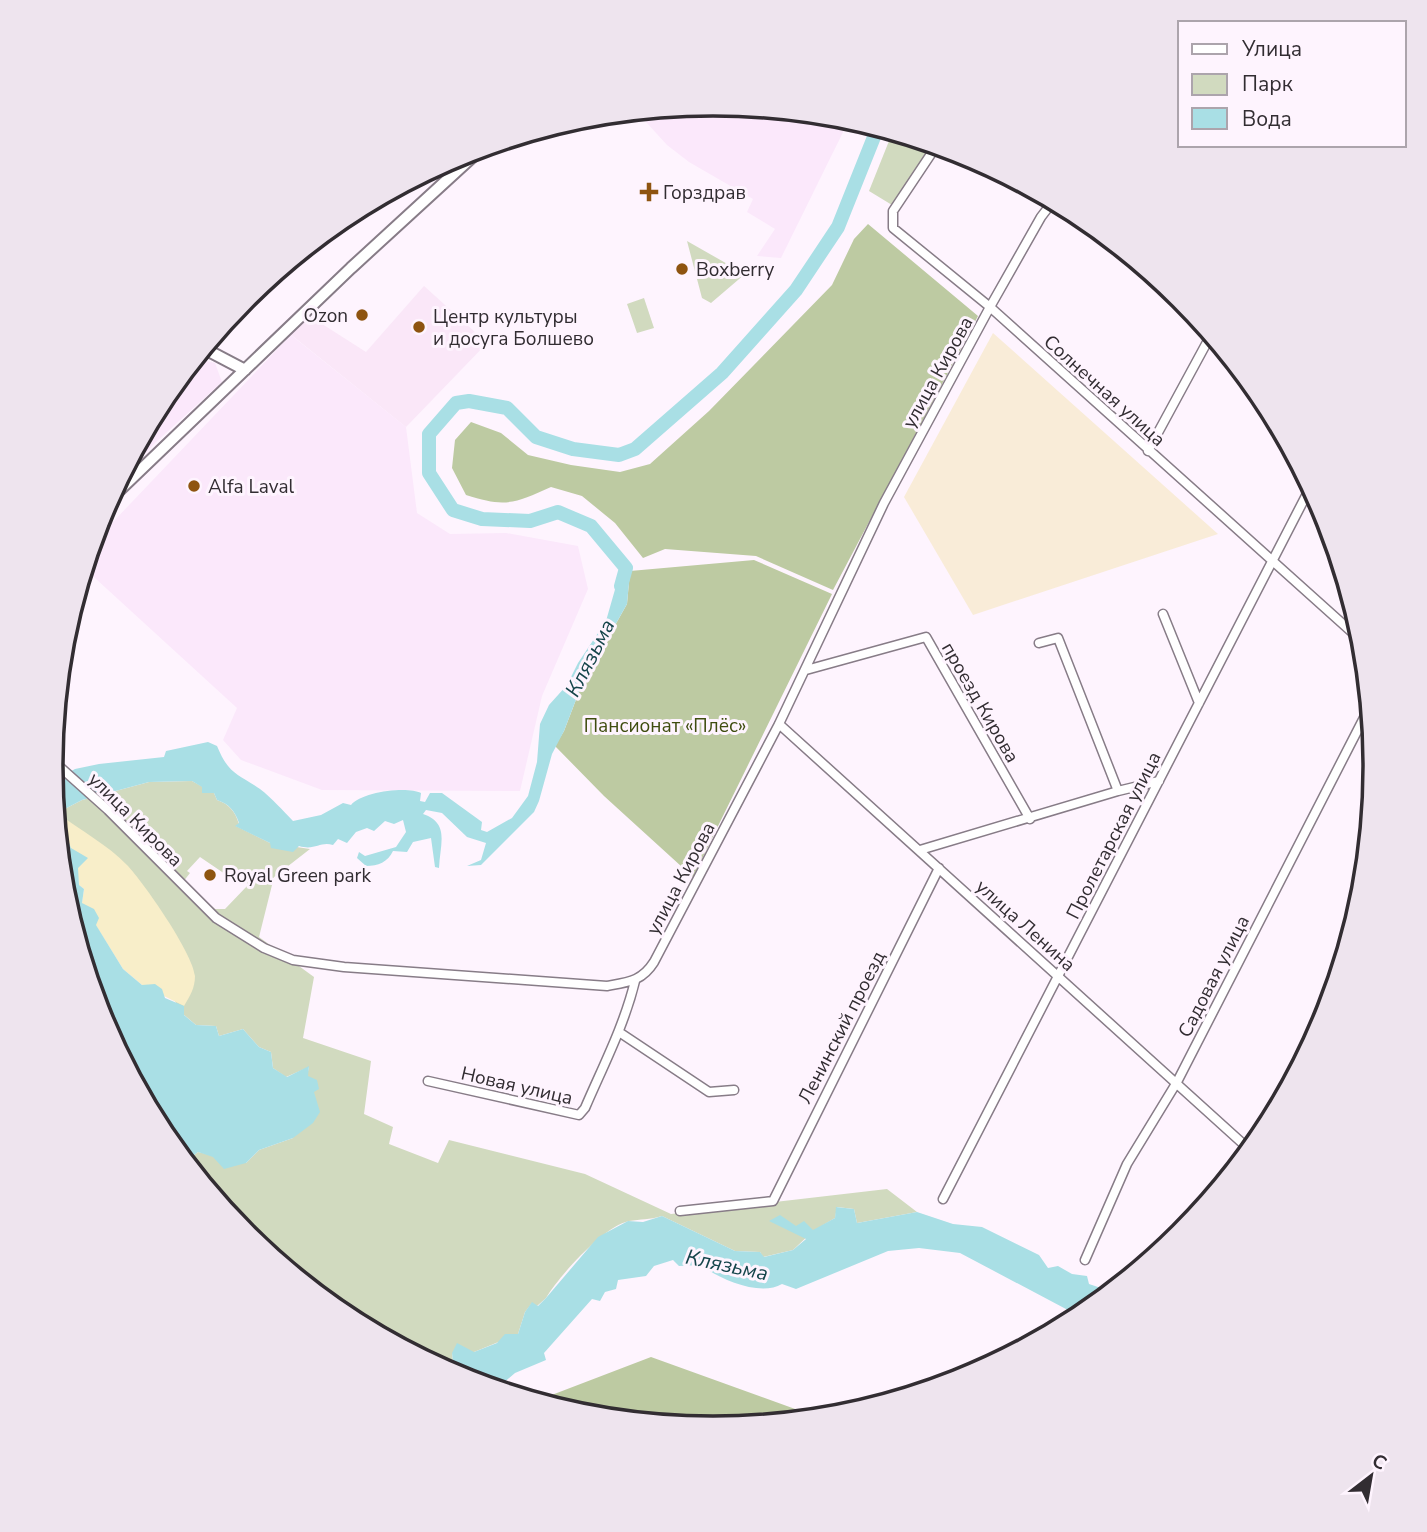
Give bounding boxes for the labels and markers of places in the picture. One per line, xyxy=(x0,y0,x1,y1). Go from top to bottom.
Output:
place label: Горздрав xyxy=(663,180,746,206)
marker: Горздрав xyxy=(641,184,657,200)
place label: Boxberry xyxy=(696,257,775,283)
marker: Boxberry xyxy=(674,261,690,277)
place label: Ozon xyxy=(303,303,348,329)
place label: Центр культуры и досуга Болшево xyxy=(433,304,594,352)
marker: Ozon xyxy=(354,307,370,323)
marker: Центр культуры и досуга Болшево xyxy=(411,319,427,335)
place label: Alfa Laval xyxy=(208,474,294,500)
marker: Alfa Laval xyxy=(186,478,202,494)
place label: Royal Green park xyxy=(224,863,371,889)
marker: Royal Green park xyxy=(202,867,218,883)

